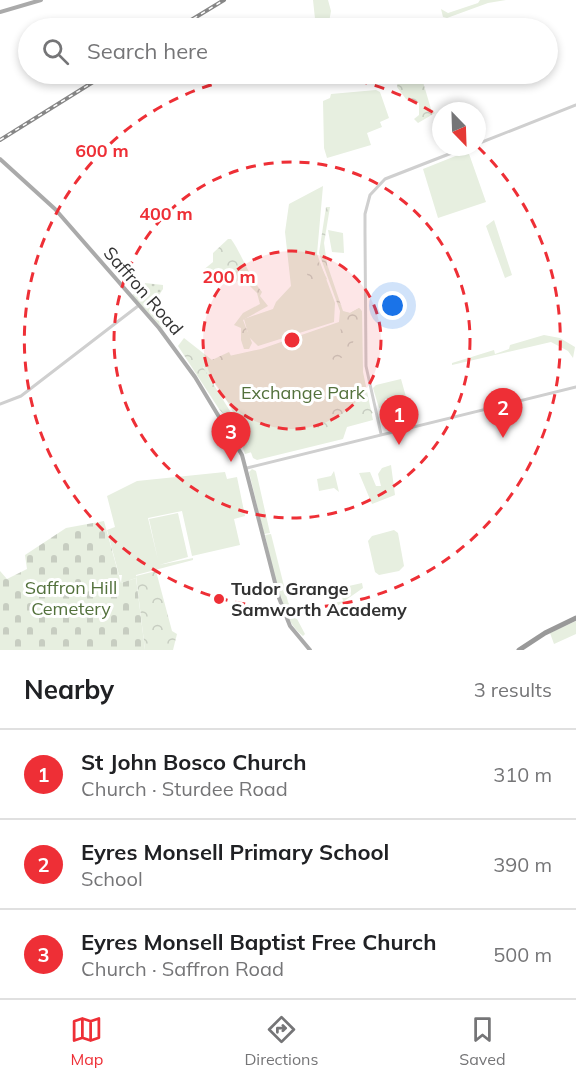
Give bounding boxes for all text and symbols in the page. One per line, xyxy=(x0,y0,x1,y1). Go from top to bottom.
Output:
search box xyxy=(18,18,558,84)
icon: search xyxy=(39,35,72,68)
text: Search here xyxy=(87,37,208,65)
north arrow xyxy=(432,102,486,156)
text: 600 m xyxy=(75,139,129,162)
text: 400 m xyxy=(139,202,193,225)
street label: Saffron Road xyxy=(99,242,188,340)
text: 200 m xyxy=(202,265,256,288)
your location xyxy=(378,291,407,320)
centre of rings xyxy=(282,330,302,350)
park label: Exchange Park xyxy=(241,381,366,404)
pin: 2 xyxy=(484,388,522,438)
pin: 1 xyxy=(380,396,418,445)
pin: 3 xyxy=(212,412,250,462)
park label: Saffron Hill Cemetery xyxy=(25,576,117,620)
place label: Tudor Grange Samworth Academy xyxy=(231,577,407,621)
marker: Tudor Grange Samworth Academy xyxy=(212,592,226,606)
text: Nearby xyxy=(24,673,114,706)
text: 3 results xyxy=(474,677,552,702)
text: St John Bosco Church xyxy=(81,748,306,776)
text: 1 xyxy=(38,762,50,787)
text: 310 m xyxy=(493,762,552,787)
text: Church · Sturdee Road xyxy=(81,776,288,801)
text: Eyres Monsell Primary School xyxy=(81,838,389,866)
text: 2 xyxy=(38,852,50,877)
text: 390 m xyxy=(493,852,552,877)
text: School xyxy=(81,866,143,891)
text: Eyres Monsell Baptist Free Church xyxy=(81,928,436,956)
text: 3 xyxy=(38,942,50,967)
text: 500 m xyxy=(493,942,552,967)
text: Church · Saffron Road xyxy=(81,956,284,981)
tab: Map xyxy=(70,1013,103,1069)
tab: Directions xyxy=(244,1013,318,1069)
tab: Saved xyxy=(459,1013,506,1069)

